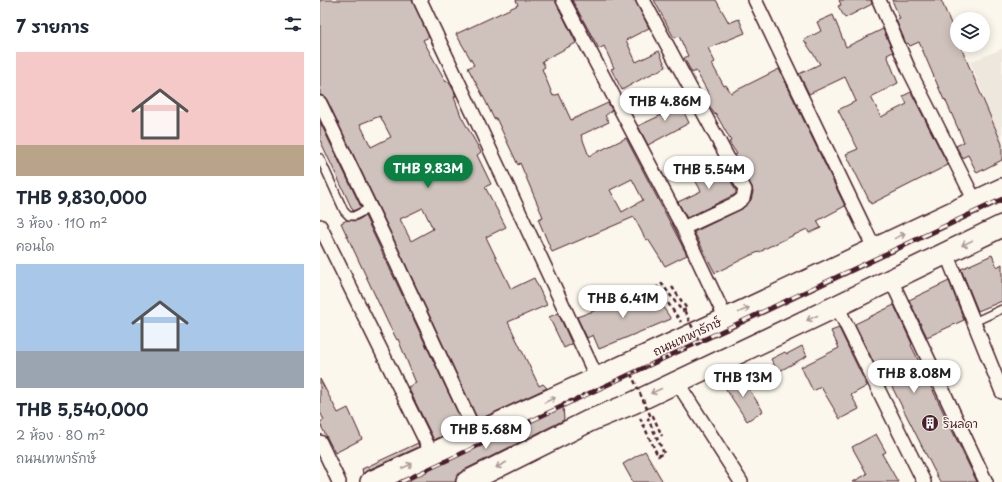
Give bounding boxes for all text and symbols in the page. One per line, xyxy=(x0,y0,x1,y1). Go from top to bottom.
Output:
map controls xyxy=(950,12,990,52)
button: layers xyxy=(950,12,990,52)
text: 7 รายการ xyxy=(16,13,89,39)
icon: filters xyxy=(282,13,304,35)
icon: home xyxy=(124,78,196,150)
pin: THB 4.86M xyxy=(619,88,711,122)
text: THB 4.86M xyxy=(629,91,701,110)
pin: THB 9.83M xyxy=(382,155,474,189)
pin: THB 5.54M xyxy=(663,156,755,190)
text: THB 9.83M xyxy=(393,158,463,177)
text: THB 5.54M xyxy=(673,159,745,178)
text: THB 9,830,000 xyxy=(16,184,147,210)
text: 3 ห้อง · 110 m² xyxy=(16,213,107,232)
one-way arrow xyxy=(893,232,905,239)
text: คอนโด xyxy=(16,236,54,255)
one-way arrow xyxy=(961,240,973,247)
pin: THB 6.41M xyxy=(577,285,669,319)
text: THB 6.41M xyxy=(587,288,659,307)
icon: home xyxy=(124,290,196,362)
one-way arrow xyxy=(738,306,750,313)
street label: ถนนเทพารักษ์ xyxy=(650,312,725,360)
one-way arrow xyxy=(806,315,818,322)
pin: THB 8.08M xyxy=(868,360,960,394)
text: THB 8.08M xyxy=(877,363,951,382)
pin: THB 13M xyxy=(706,364,780,398)
text: THB 13M xyxy=(714,367,772,386)
one-way arrow xyxy=(651,388,663,395)
text: THB 5,540,000 xyxy=(16,396,148,422)
one-way arrow xyxy=(544,396,556,403)
building icon: รินลดา xyxy=(920,413,940,433)
place label: รินลดา xyxy=(943,414,978,432)
pin: THB 5.68M xyxy=(440,416,532,450)
text: THB 5.68M xyxy=(450,419,522,438)
text: 2 ห้อง · 80 m² xyxy=(16,425,106,444)
text: ถนนเทพารักษ์ xyxy=(16,448,96,467)
one-way arrow xyxy=(400,462,412,469)
one-way arrow xyxy=(495,462,507,469)

